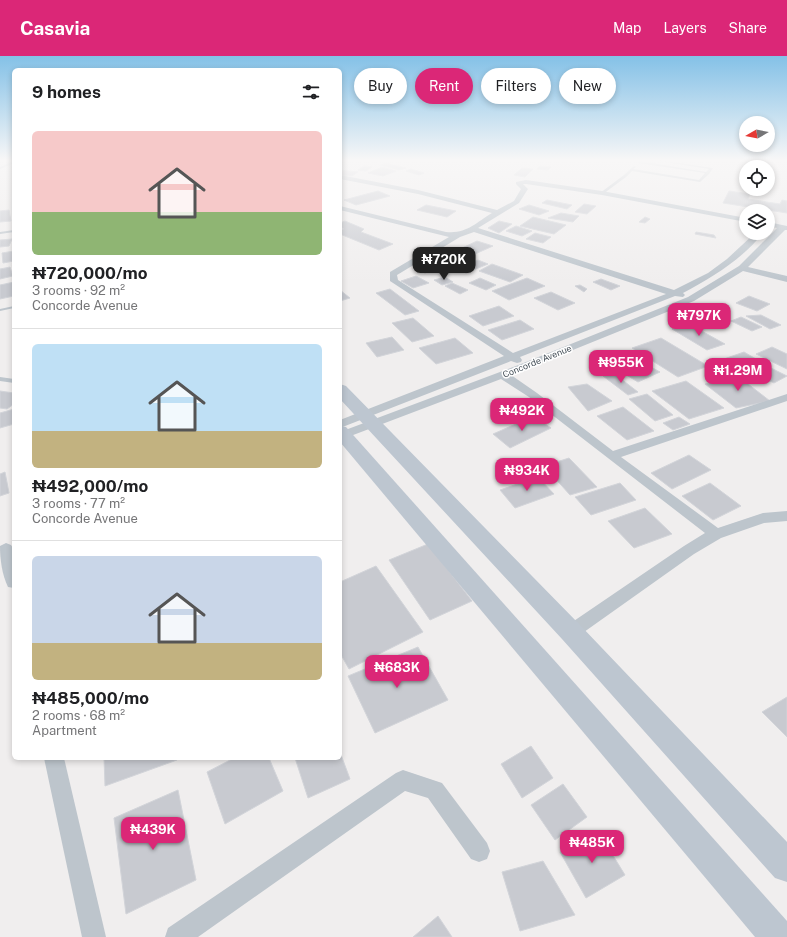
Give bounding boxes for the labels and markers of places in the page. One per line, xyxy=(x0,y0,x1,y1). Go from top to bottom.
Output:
pin: ₦720K xyxy=(416,247,472,281)
pin: ₦797K xyxy=(671,303,727,337)
pin: ₦955K xyxy=(593,350,649,384)
pin: ₦1.29M xyxy=(705,358,771,392)
pin: ₦492K xyxy=(494,398,550,432)
pin: ₦934K xyxy=(499,458,555,492)
pin: ₦683K xyxy=(369,655,425,689)
pin: ₦439K xyxy=(125,817,181,851)
pin: ₦485K xyxy=(564,830,620,864)

